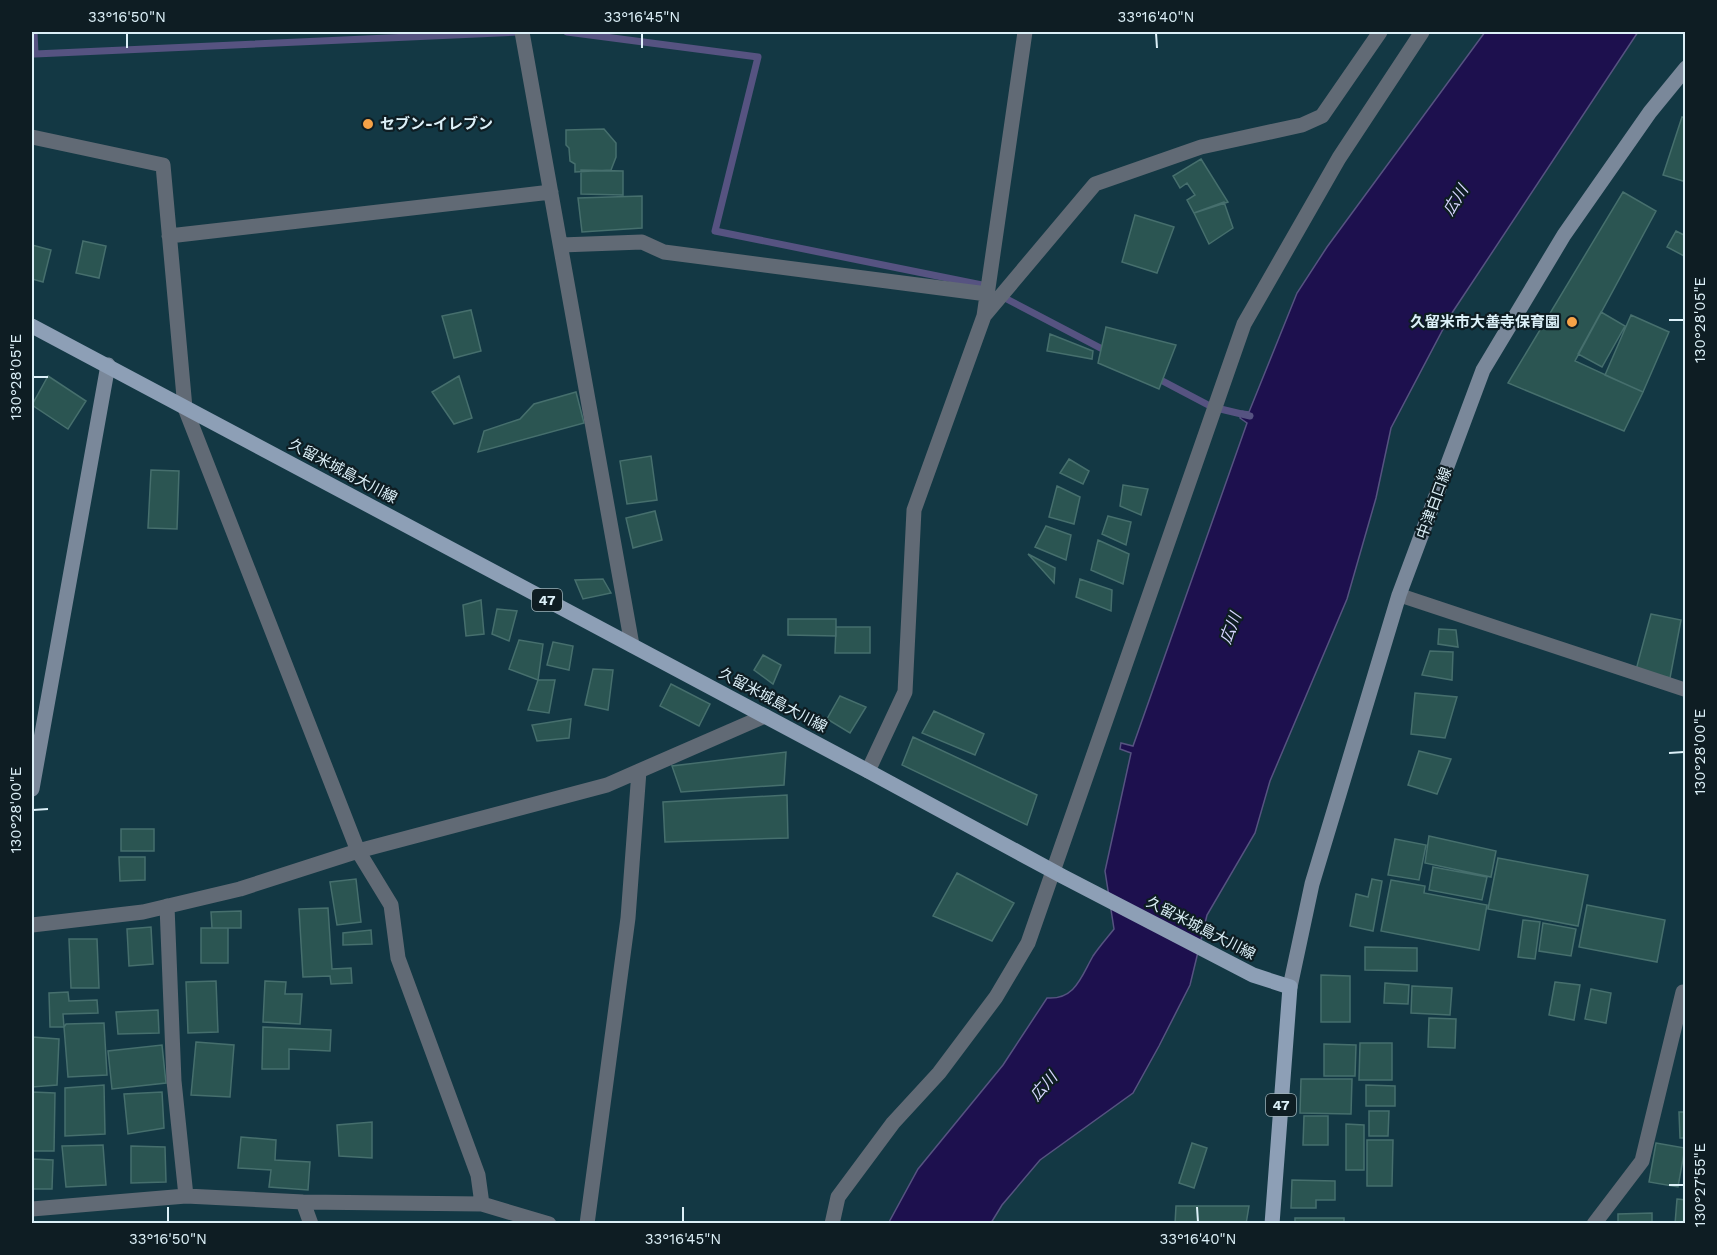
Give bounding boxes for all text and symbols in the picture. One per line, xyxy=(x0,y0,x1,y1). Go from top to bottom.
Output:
text: 33°16'50"N xyxy=(88,8,166,26)
text: 33°16'45"N xyxy=(604,8,680,26)
text: 33°16'40"N xyxy=(1117,8,1195,26)
place label: セブン-イレブン xyxy=(380,115,493,133)
marker: セブン-イレブン xyxy=(361,117,375,131)
water label: 広川 xyxy=(1439,180,1473,219)
text: 130°28'05"E xyxy=(1691,277,1709,363)
place label: 久留米市大善寺保育園 xyxy=(1410,313,1560,331)
marker: 久留米市大善寺保育園 xyxy=(1565,315,1579,329)
text: 130°28'05"E xyxy=(7,334,25,420)
street label: 久留米城島大川線 xyxy=(286,435,400,507)
street label: 中津白口線 xyxy=(1413,465,1455,541)
road number: 47 xyxy=(532,589,562,611)
water label: 広川 xyxy=(1216,608,1246,647)
street label: 久留米城島大川線 xyxy=(716,664,830,736)
text: 130°28'00"E xyxy=(1691,709,1709,795)
text: 130°28'00"E xyxy=(7,767,25,853)
street label: 久留米城島大川線 xyxy=(1143,893,1259,963)
water label: 広川 xyxy=(1026,1067,1062,1105)
road number: 47 xyxy=(1266,1094,1296,1116)
text: 130°27'55"E xyxy=(1691,1143,1709,1227)
text: 33°16'50"N xyxy=(129,1230,207,1248)
text: 33°16'45"N xyxy=(645,1230,721,1248)
text: 33°16'40"N xyxy=(1159,1230,1237,1248)

